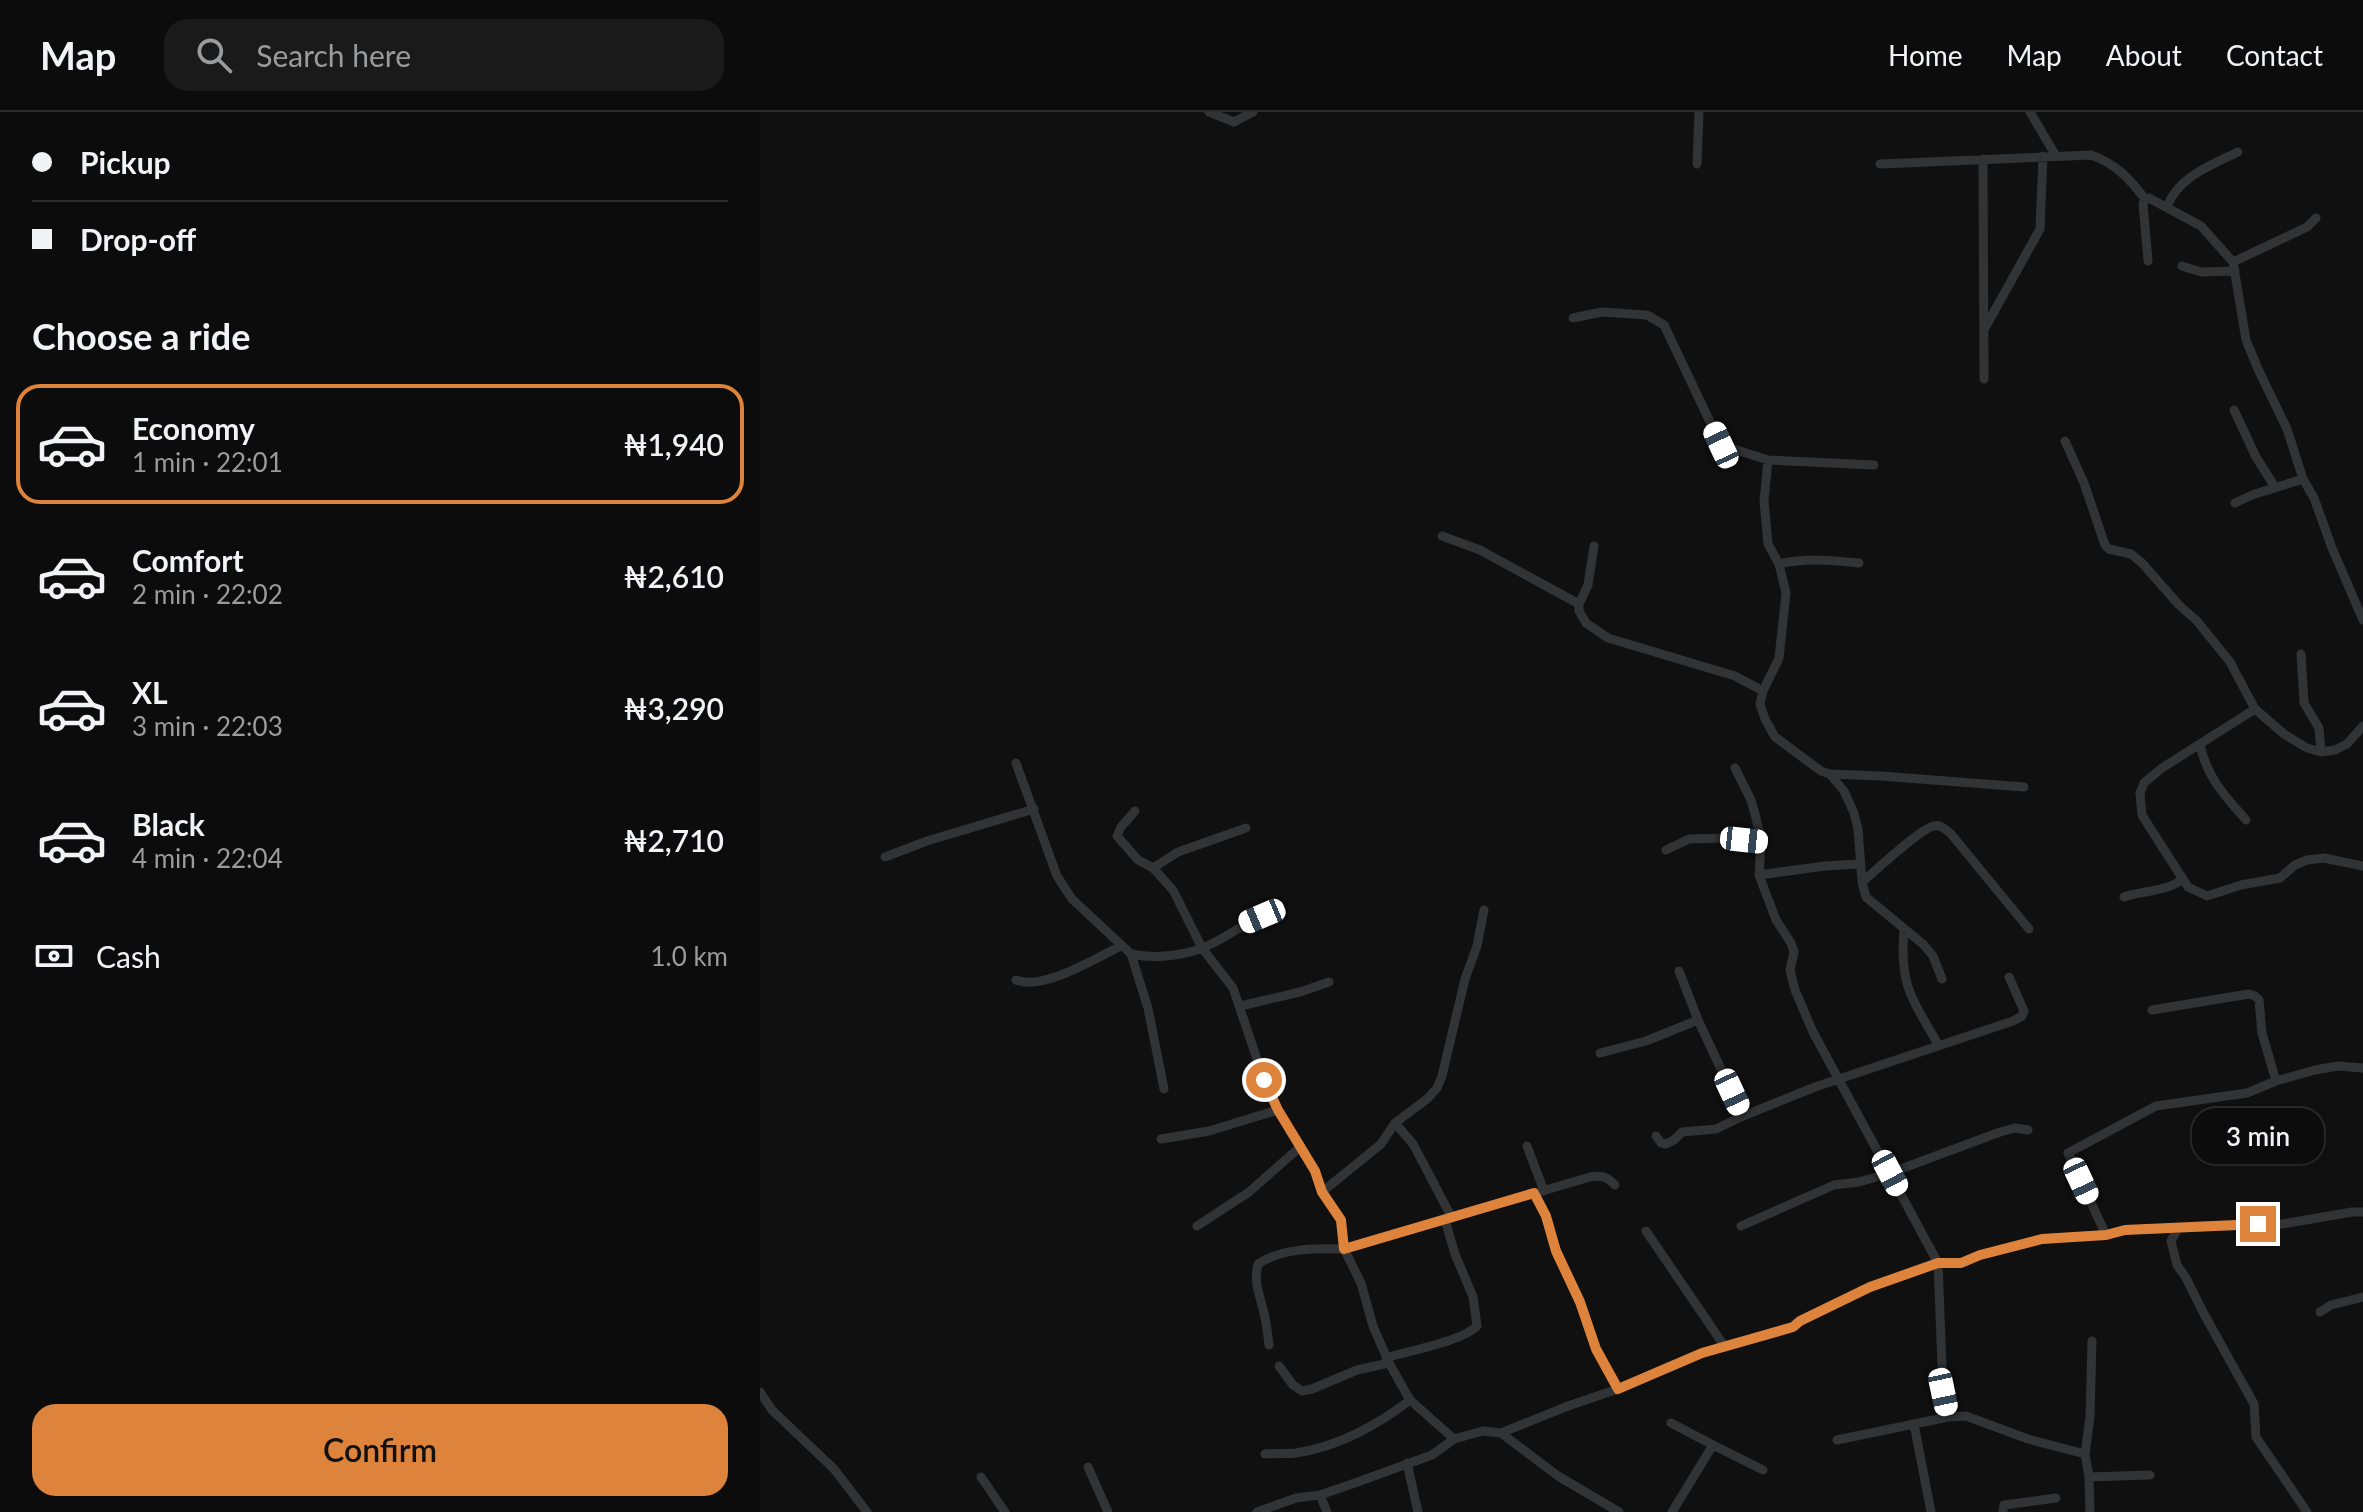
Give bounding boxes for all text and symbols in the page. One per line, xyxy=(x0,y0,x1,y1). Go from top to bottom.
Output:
search box xyxy=(164,19,724,91)
text: Map xyxy=(40,32,116,78)
icon: search xyxy=(192,33,236,77)
text: Search here xyxy=(256,37,411,73)
text: Home xyxy=(1888,38,1963,72)
text: Map xyxy=(2007,38,2062,72)
text: About xyxy=(2106,38,2182,72)
text: Contact xyxy=(2226,38,2323,72)
text: Pickup xyxy=(80,144,171,180)
text: Drop-off xyxy=(80,221,196,257)
text: Choose a ride xyxy=(32,314,251,358)
icon: car xyxy=(36,408,108,480)
text: Economy xyxy=(132,410,255,446)
car xyxy=(1700,418,1742,472)
text: ₦1,940 xyxy=(624,426,724,462)
text: 1 min · 22:01 xyxy=(132,446,283,478)
icon: car xyxy=(36,540,108,612)
text: Comfort xyxy=(132,542,244,578)
text: ₦2,610 xyxy=(624,558,724,594)
text: 2 min · 22:02 xyxy=(132,578,283,610)
icon: car xyxy=(36,672,108,744)
text: XL xyxy=(132,674,168,710)
text: ₦3,290 xyxy=(624,690,724,726)
text: 3 min · 22:03 xyxy=(132,710,283,742)
icon: car xyxy=(36,804,108,876)
text: Black xyxy=(132,806,205,842)
text: ₦2,710 xyxy=(624,822,724,858)
car xyxy=(1719,826,1769,854)
text: 4 min · 22:04 xyxy=(132,842,283,874)
car xyxy=(1235,896,1289,936)
icon: cash xyxy=(32,934,76,978)
text: Cash xyxy=(96,938,161,974)
text: 1.0 km xyxy=(650,940,728,972)
route start xyxy=(1246,1062,1282,1098)
car xyxy=(1711,1065,1753,1119)
callout: 3 min xyxy=(2192,1108,2324,1164)
text: 3 min xyxy=(2226,1120,2290,1152)
car xyxy=(1868,1146,1912,1200)
car xyxy=(2060,1154,2102,1208)
route end xyxy=(2240,1206,2276,1242)
car xyxy=(1926,1366,1960,1418)
button: Confirm xyxy=(32,1404,728,1496)

